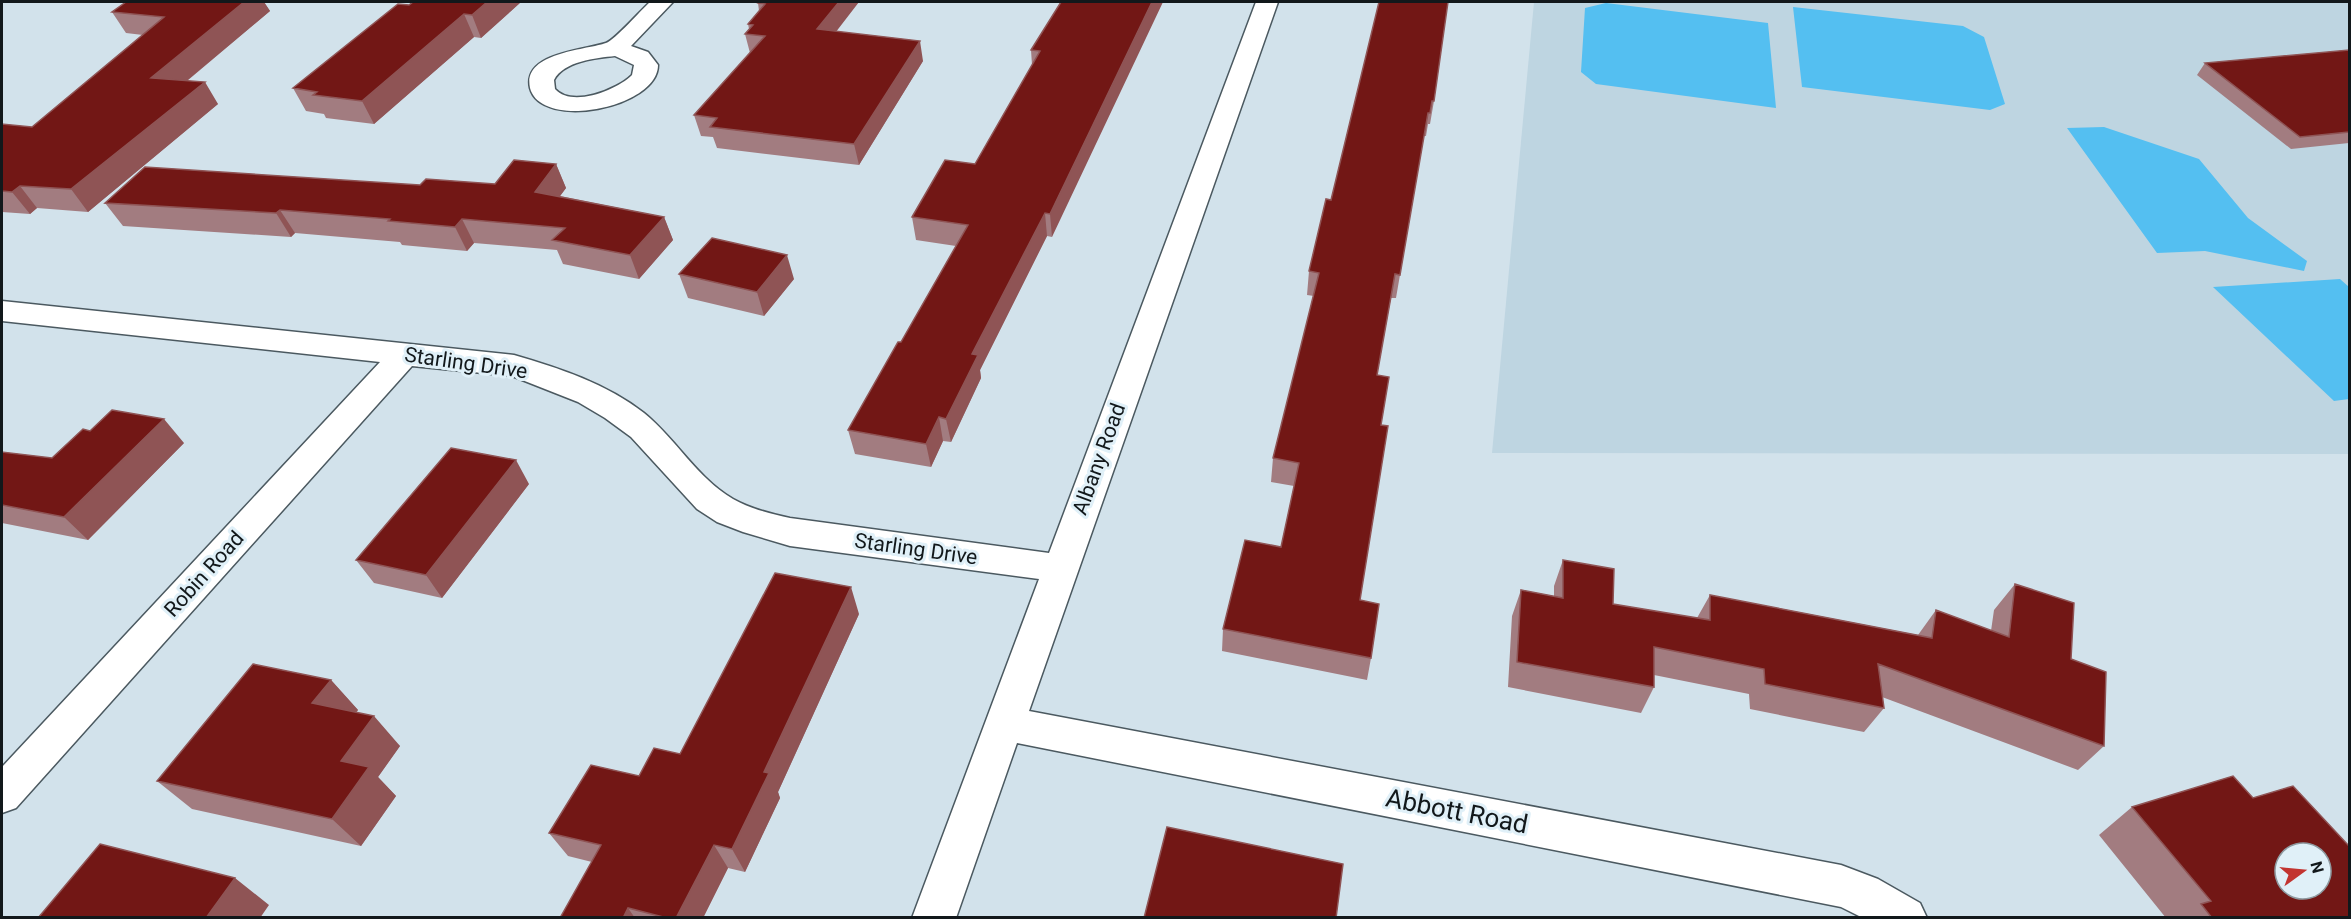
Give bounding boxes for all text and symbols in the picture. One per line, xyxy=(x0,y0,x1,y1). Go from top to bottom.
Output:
street label: Starling Drive xyxy=(403,342,529,384)
street label: Albany Road xyxy=(1068,400,1130,518)
street label: Robin Road xyxy=(159,526,249,622)
street label: Starling Drive xyxy=(853,528,979,570)
street label: Abbott Road xyxy=(1383,783,1531,839)
north arrow xyxy=(2273,841,2333,901)
text: N xyxy=(2306,859,2328,875)

